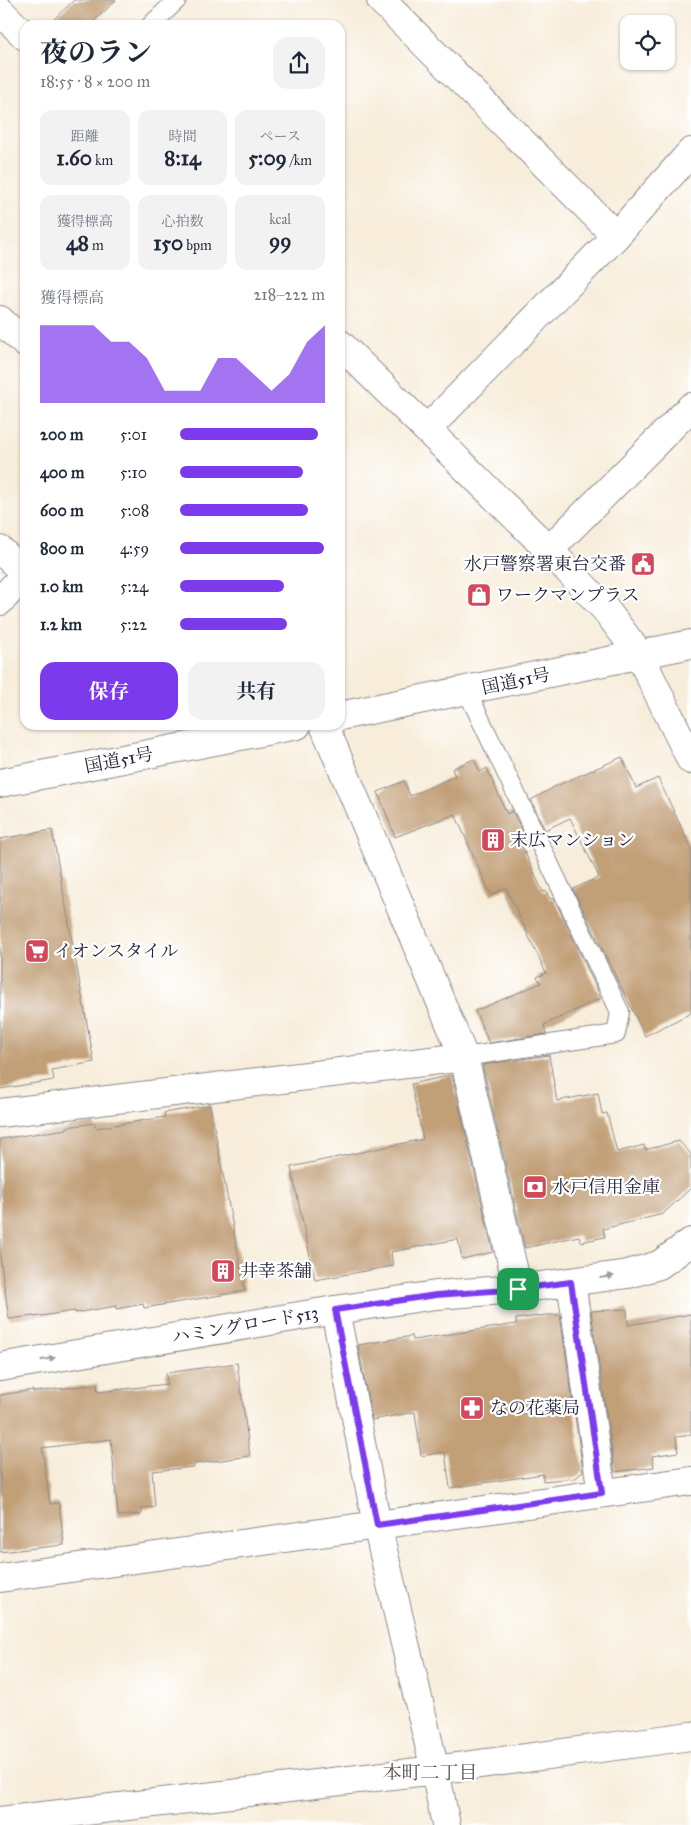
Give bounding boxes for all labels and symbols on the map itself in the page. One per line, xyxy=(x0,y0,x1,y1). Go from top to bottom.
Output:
public building icon: 水戸警察署東台交番 xyxy=(630,551,656,577)
place label: 水戸警察署東台交番 xyxy=(464,553,626,575)
shop icon: ワークマンプラス xyxy=(466,582,492,608)
place label: ワークマンプラス xyxy=(496,584,639,606)
street label: 国道51号 xyxy=(480,663,552,699)
street label: 国道51号 xyxy=(83,743,155,777)
building icon: 末広マンション xyxy=(480,827,506,853)
place label: 末広マンション xyxy=(510,829,635,851)
supermarket icon: イオンスタイル xyxy=(24,938,50,964)
place label: イオンスタイル xyxy=(54,940,179,962)
bank icon: 水戸信用金庫 xyxy=(522,1174,548,1200)
place label: 水戸信用金庫 xyxy=(552,1176,660,1198)
building icon: 井幸茶舗 xyxy=(210,1258,236,1284)
place label: 井幸茶舗 xyxy=(240,1260,312,1282)
pin xyxy=(497,1268,539,1310)
one-way arrow xyxy=(599,1273,615,1281)
street label: ハミングロード513 xyxy=(170,1301,320,1349)
one-way arrow xyxy=(40,1354,56,1362)
pharmacy icon: なの花薬局 xyxy=(459,1395,485,1421)
place label: なの花薬局 xyxy=(490,1397,580,1419)
district label: 本町二丁目 xyxy=(382,1761,478,1784)

